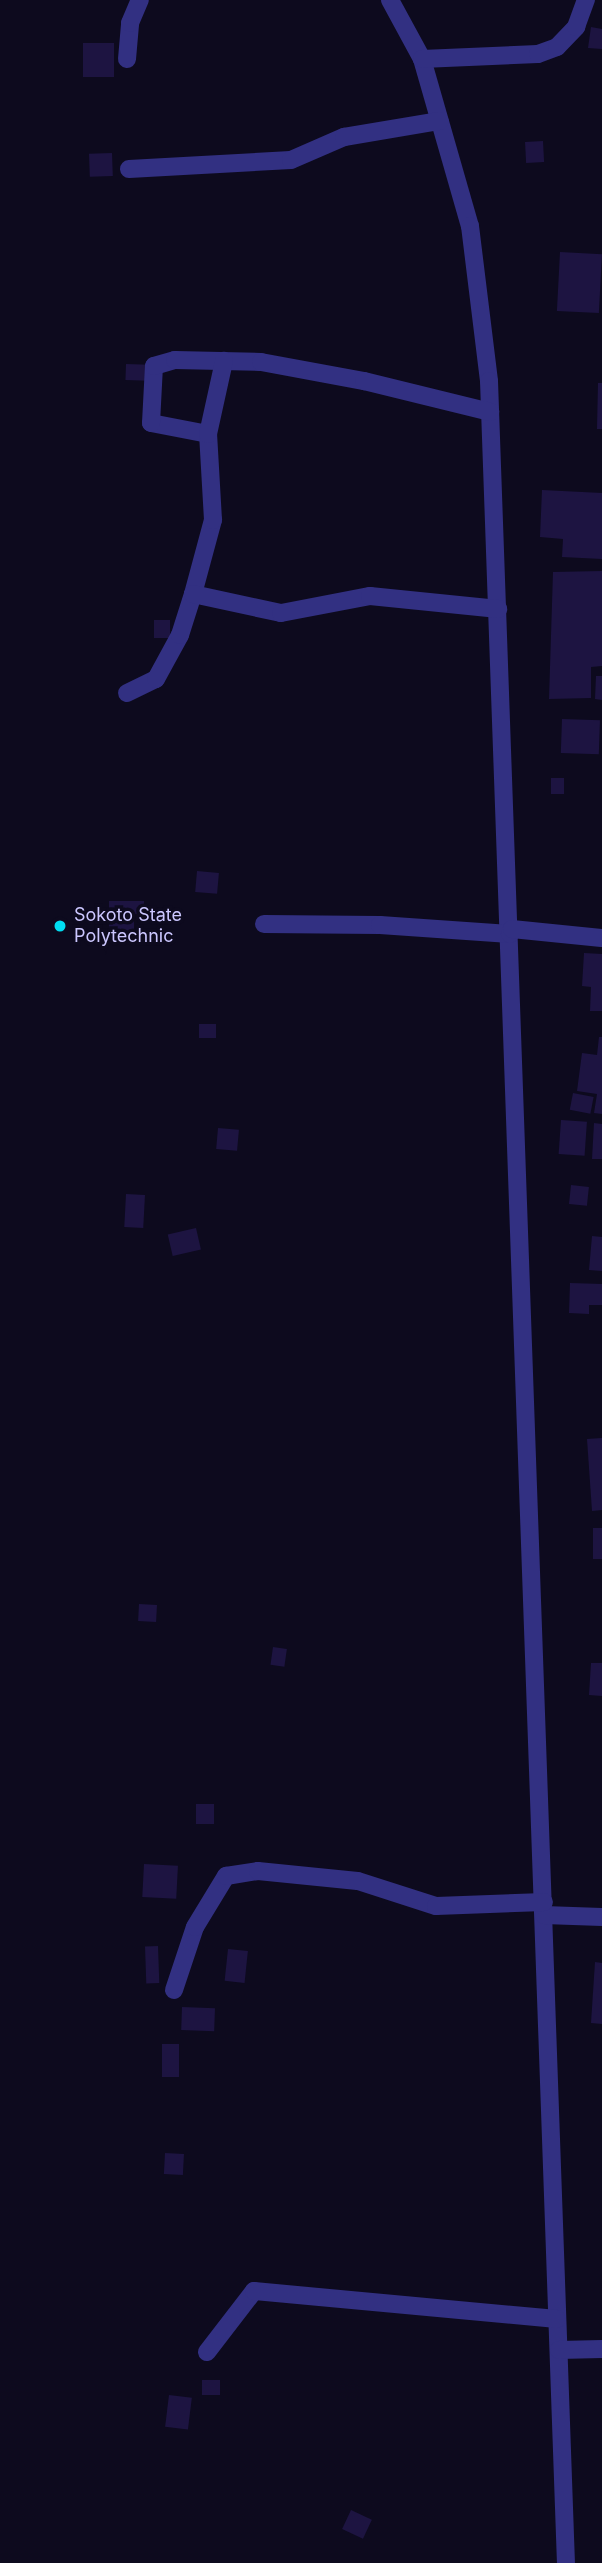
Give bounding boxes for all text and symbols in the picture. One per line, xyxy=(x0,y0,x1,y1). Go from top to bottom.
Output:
place label: Sokoto State Polytechnic xyxy=(74,905,182,948)
marker: Sokoto State Polytechnic xyxy=(52,918,68,934)

